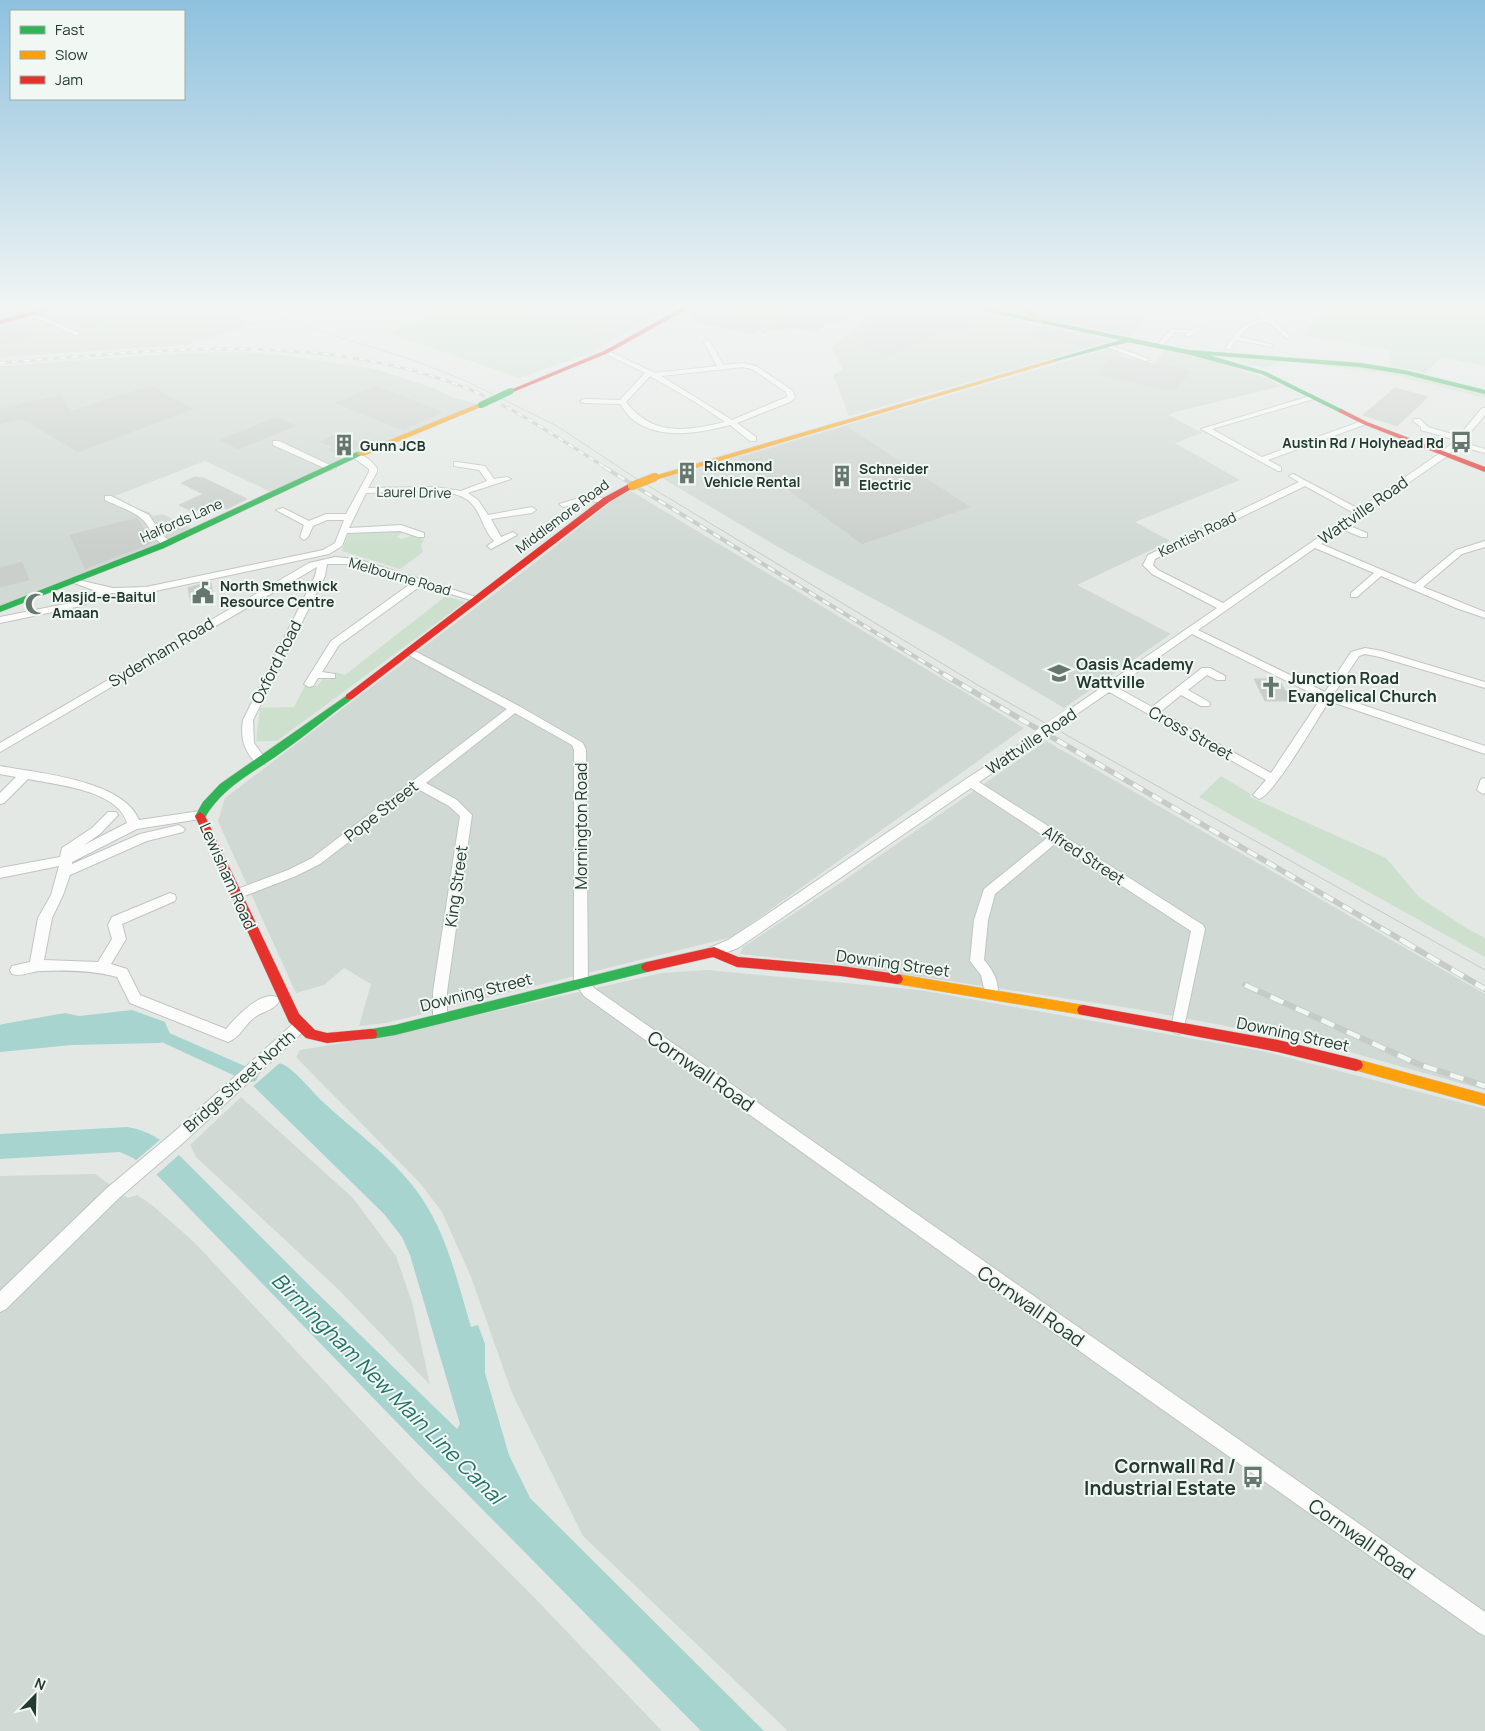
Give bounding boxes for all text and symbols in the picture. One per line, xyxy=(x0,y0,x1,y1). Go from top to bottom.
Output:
legend xyxy=(10,10,185,100)
text: Fast xyxy=(55,19,84,40)
text: Slow xyxy=(55,44,88,65)
text: Jam xyxy=(55,69,83,90)
bus stop icon: Austin Rd / Holyhead Rd xyxy=(1448,429,1474,455)
building icon: Gunn JCB xyxy=(331,432,357,458)
place label: Austin Rd / Holyhead Rd xyxy=(1282,433,1444,452)
place label: Gunn JCB xyxy=(360,436,426,455)
place label: Richmond Vehicle Rental xyxy=(704,456,801,491)
place label: Schneider Electric xyxy=(859,459,929,494)
building icon: Richmond Vehicle Rental xyxy=(674,460,700,486)
building icon: Schneider Electric xyxy=(829,463,855,489)
street label: Wattville Road xyxy=(1314,471,1412,549)
street label: Middlemore Road xyxy=(512,475,612,557)
street label: Laurel Drive xyxy=(376,482,452,502)
street label: Halfords Lane xyxy=(137,493,225,547)
street label: Kentish Road xyxy=(1155,507,1239,561)
street label: Melbourne Road xyxy=(347,552,453,600)
place label: North Smethwick Resource Centre xyxy=(220,576,338,611)
public building icon: North Smethwick Resource Centre xyxy=(190,580,216,606)
place label: Masjid-e-Baitul Amaan xyxy=(52,587,156,622)
mosque icon: Masjid-e-Baitul Amaan xyxy=(23,591,49,617)
street label: Sydenham Road xyxy=(104,612,218,692)
street label: Oxford Road xyxy=(246,617,306,707)
place label: Oasis Academy Wattville xyxy=(1076,653,1194,693)
school or university icon: Oasis Academy Wattville xyxy=(1046,660,1072,686)
place label: Junction Road Evangelical Church xyxy=(1288,667,1437,707)
church icon: Junction Road Evangelical Church xyxy=(1258,674,1284,700)
street label: Cross Street xyxy=(1145,701,1237,765)
street label: Wattville Road xyxy=(981,703,1081,779)
street label: Mornington Road xyxy=(570,762,592,890)
street label: Pope Street xyxy=(340,775,422,847)
street label: Lewisham Road xyxy=(195,819,261,933)
street label: Alfred Street xyxy=(1039,820,1129,890)
street label: King Street xyxy=(439,844,473,928)
street label: Downing Street xyxy=(835,944,951,982)
street label: Downing Street xyxy=(418,967,534,1017)
street label: Downing Street xyxy=(1235,1011,1351,1057)
street label: Cornwall Road xyxy=(642,1024,760,1118)
street label: Bridge Street North xyxy=(178,1025,300,1137)
street label: Cornwall Road xyxy=(972,1259,1090,1353)
water label: Birmingham New Main Line Canal xyxy=(266,1266,512,1512)
place label: Cornwall Rd / Industrial Estate xyxy=(1084,1453,1236,1501)
bus stop icon: Cornwall Rd / Industrial Estate xyxy=(1240,1464,1266,1490)
street label: Cornwall Road xyxy=(1303,1492,1421,1586)
north arrow xyxy=(10,1671,60,1721)
text: N xyxy=(32,1673,49,1694)

